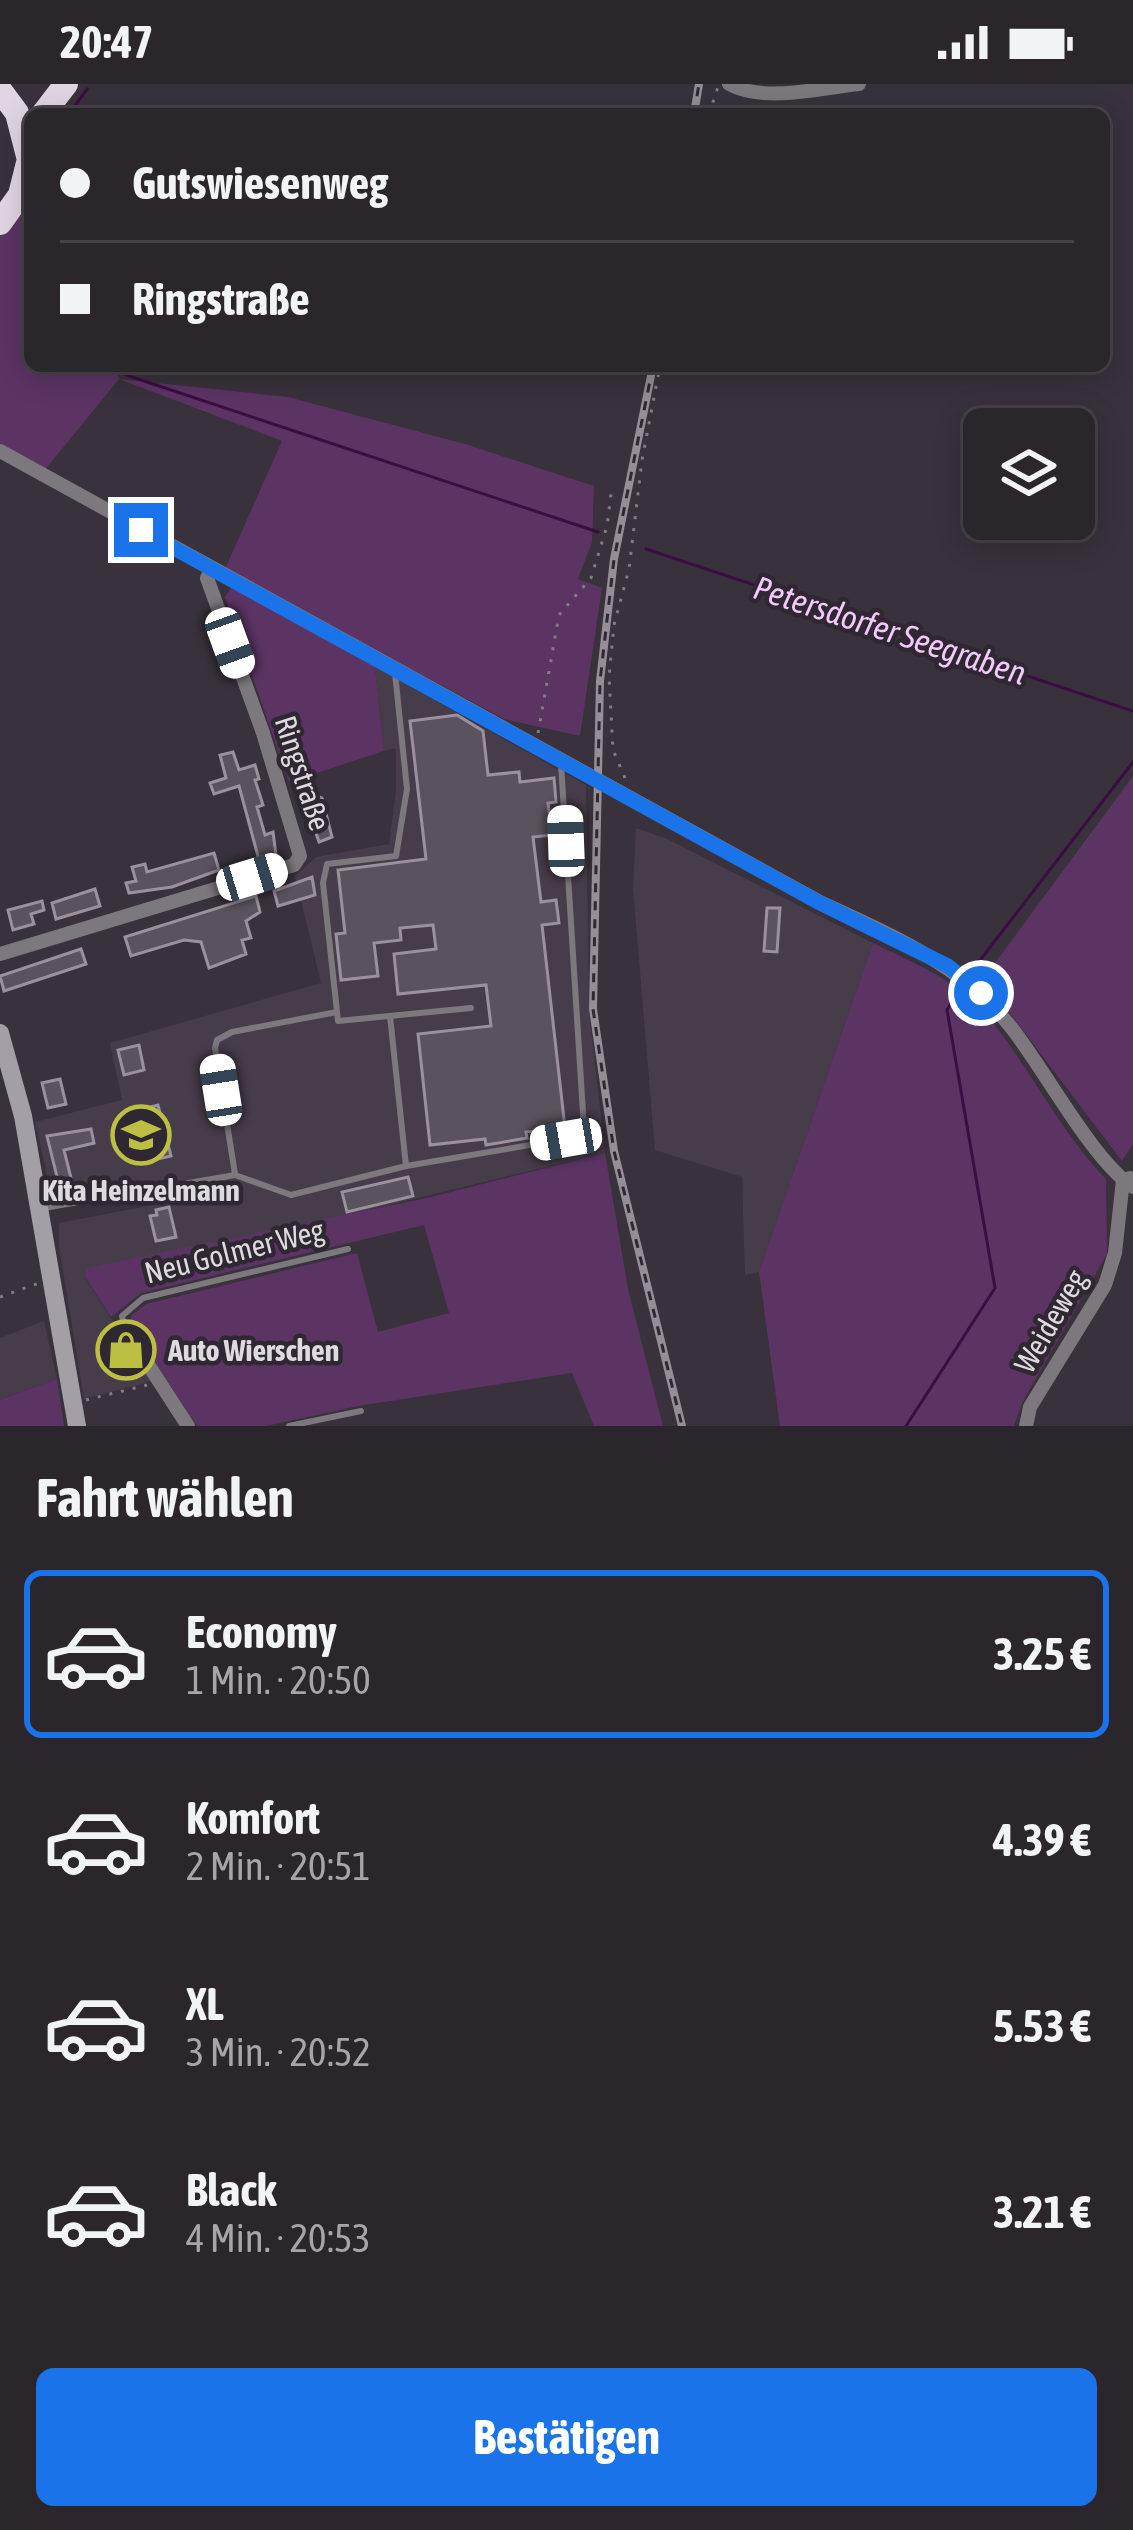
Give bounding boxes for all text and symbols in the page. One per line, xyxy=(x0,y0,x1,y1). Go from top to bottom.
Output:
text: 20:47 xyxy=(60,16,154,68)
text: Gutswiesenweg xyxy=(132,157,388,209)
text: Ringstraße xyxy=(132,273,310,325)
map controls xyxy=(963,408,1095,540)
button: layers xyxy=(963,408,1095,540)
route end xyxy=(114,503,168,557)
water label: Petersdorfer Seegraben xyxy=(749,568,1031,692)
car xyxy=(201,603,259,683)
street label: Ringstraße xyxy=(269,711,337,835)
car xyxy=(547,804,585,878)
car xyxy=(212,849,292,905)
route start xyxy=(954,966,1008,1020)
car xyxy=(198,1052,244,1128)
school or university icon: Kita Heinzelmann xyxy=(110,1104,172,1166)
car xyxy=(527,1115,605,1163)
place label: Kita Heinzelmann xyxy=(42,1173,240,1207)
street label: Neu Golmer Weg xyxy=(141,1212,327,1290)
street label: Weideweg xyxy=(1007,1263,1093,1378)
shop icon: Auto Wierschen xyxy=(95,1319,157,1381)
place label: Auto Wierschen xyxy=(167,1333,339,1367)
text: Fahrt wählen xyxy=(36,1467,294,1528)
icon: car xyxy=(42,1600,150,1708)
text: Economy xyxy=(186,1606,337,1658)
text: 3.25 € xyxy=(993,1628,1091,1680)
text: 1 Min. · 20:50 xyxy=(186,1658,371,1702)
icon: car xyxy=(42,1786,150,1894)
text: Komfort xyxy=(186,1792,320,1844)
text: 4.39 € xyxy=(993,1814,1091,1866)
text: 2 Min. · 20:51 xyxy=(186,1844,371,1888)
icon: car xyxy=(42,1972,150,2080)
text: XL xyxy=(186,1978,224,2030)
text: 5.53 € xyxy=(993,2000,1091,2052)
text: 3 Min. · 20:52 xyxy=(186,2030,371,2074)
icon: car xyxy=(42,2158,150,2266)
text: Black xyxy=(186,2164,277,2216)
text: 3.21 € xyxy=(993,2186,1091,2238)
text: 4 Min. · 20:53 xyxy=(186,2216,371,2260)
button: Bestätigen xyxy=(36,2368,1097,2506)

